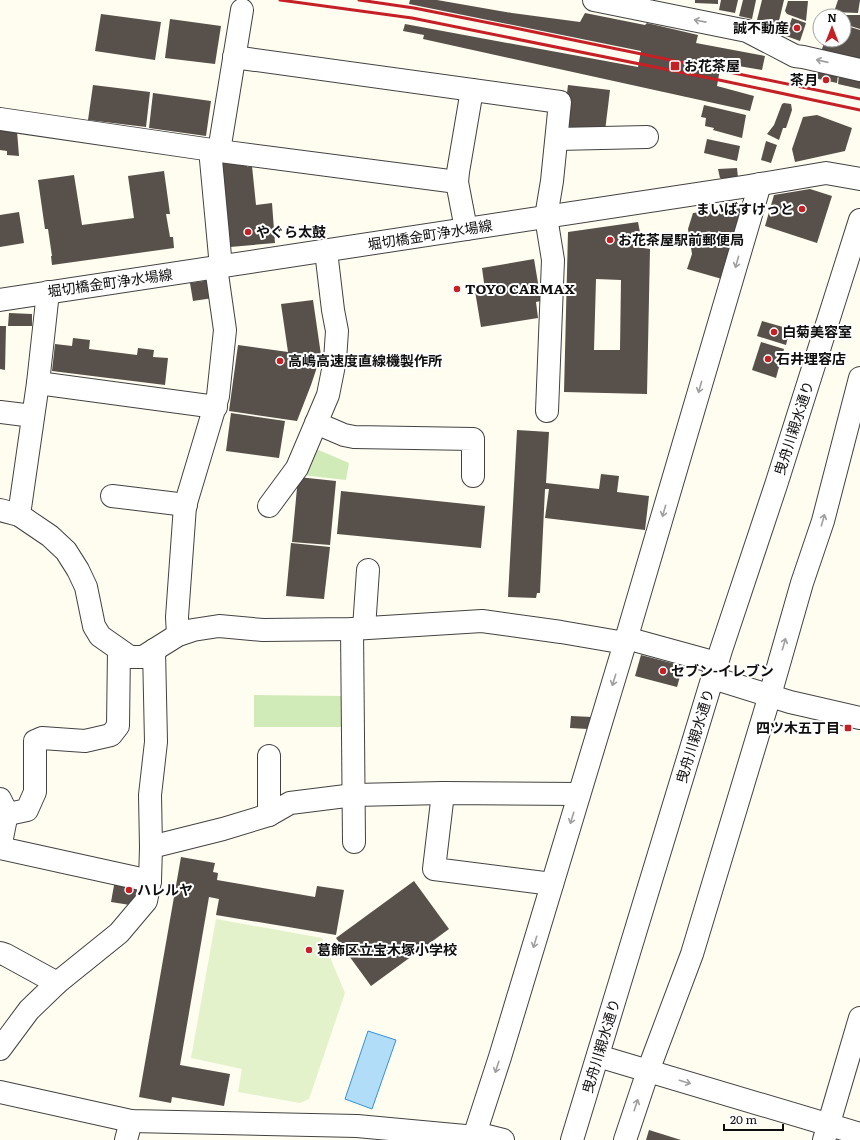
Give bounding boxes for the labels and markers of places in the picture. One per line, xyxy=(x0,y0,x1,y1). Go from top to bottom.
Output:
place label: 誠不動産 xyxy=(733,17,789,37)
marker: 誠不動産 xyxy=(792,23,802,33)
place label: お花茶屋 xyxy=(684,55,740,75)
marker: お花茶屋 xyxy=(669,60,681,72)
place label: 茶月 xyxy=(790,69,818,89)
marker: 茶月 xyxy=(821,75,831,85)
place label: まいばすけっと xyxy=(696,198,794,218)
marker: まいばすけっと xyxy=(797,204,807,214)
place label: やぐら太鼓 xyxy=(256,221,326,241)
marker: やぐら太鼓 xyxy=(243,227,253,237)
place label: お花茶屋駅前郵便局 xyxy=(618,229,744,249)
marker: お花茶屋駅前郵便局 xyxy=(605,235,615,245)
place label: TOYO CARMAX xyxy=(465,278,575,298)
marker: TOYO CARMAX xyxy=(452,284,462,294)
place label: 白菊美容室 xyxy=(782,321,852,341)
marker: 白菊美容室 xyxy=(769,327,779,337)
place label: 石井理容店 xyxy=(776,348,846,368)
place label: 高嶋高速度直線機製作所 xyxy=(288,350,442,370)
marker: 石井理容店 xyxy=(763,354,773,364)
marker: 高嶋高速度直線機製作所 xyxy=(275,356,285,366)
place label: セブン-イレブン xyxy=(671,660,774,680)
marker: セブン-イレブン xyxy=(658,666,668,676)
place label: 四ツ木五丁目 xyxy=(756,717,840,737)
marker: 四ツ木五丁目 xyxy=(843,723,853,733)
place label: ハレルヤ xyxy=(137,879,193,899)
marker: ハレルヤ xyxy=(124,885,134,895)
place label: 葛飾区立宝木塚小学校 xyxy=(317,939,457,959)
marker: 葛飾区立宝木塚小学校 xyxy=(304,945,314,955)

